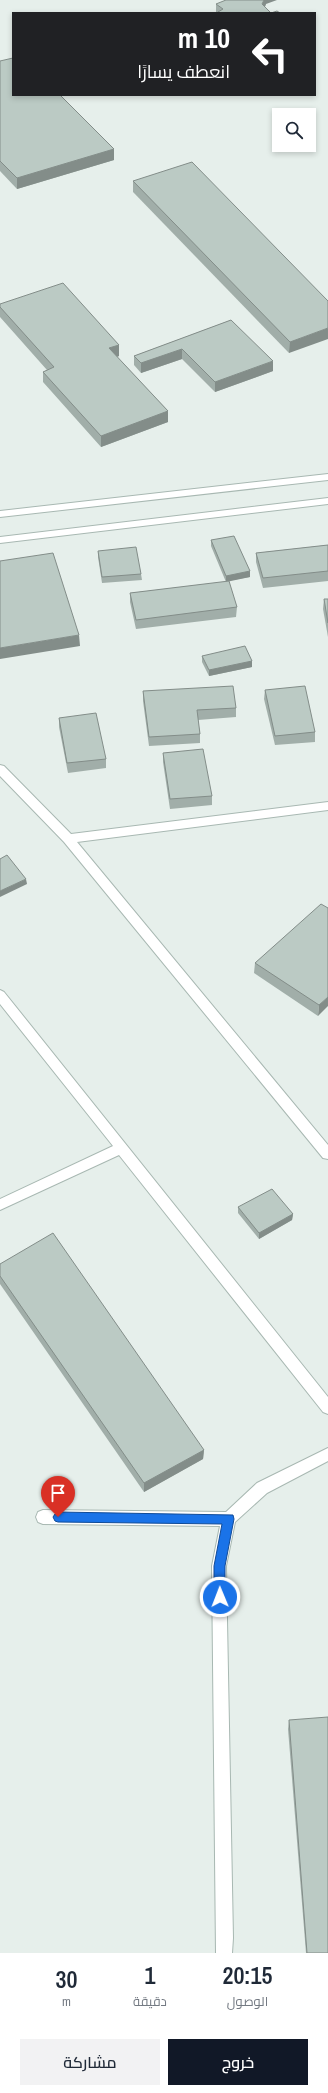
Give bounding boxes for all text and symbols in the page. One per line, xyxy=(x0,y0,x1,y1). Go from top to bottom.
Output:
text: 10 m xyxy=(178,19,230,57)
icon: left xyxy=(244,28,296,80)
text: انعطف يسارًا xyxy=(137,59,230,84)
map controls xyxy=(272,108,316,152)
button: search xyxy=(272,108,316,152)
pin xyxy=(41,1476,75,1517)
icon: arrive xyxy=(47,1482,69,1504)
position arrow xyxy=(199,1576,241,1618)
text: 1 xyxy=(144,1959,155,1991)
text: 20:15 xyxy=(222,1959,272,1991)
text: 30 xyxy=(56,1963,77,1995)
text: m xyxy=(62,1993,71,2010)
text: دقيقة xyxy=(133,1993,167,2010)
text: الوصول xyxy=(227,1993,268,2010)
button: مشاركة xyxy=(20,2039,160,2085)
button: خروج xyxy=(168,2039,308,2085)

